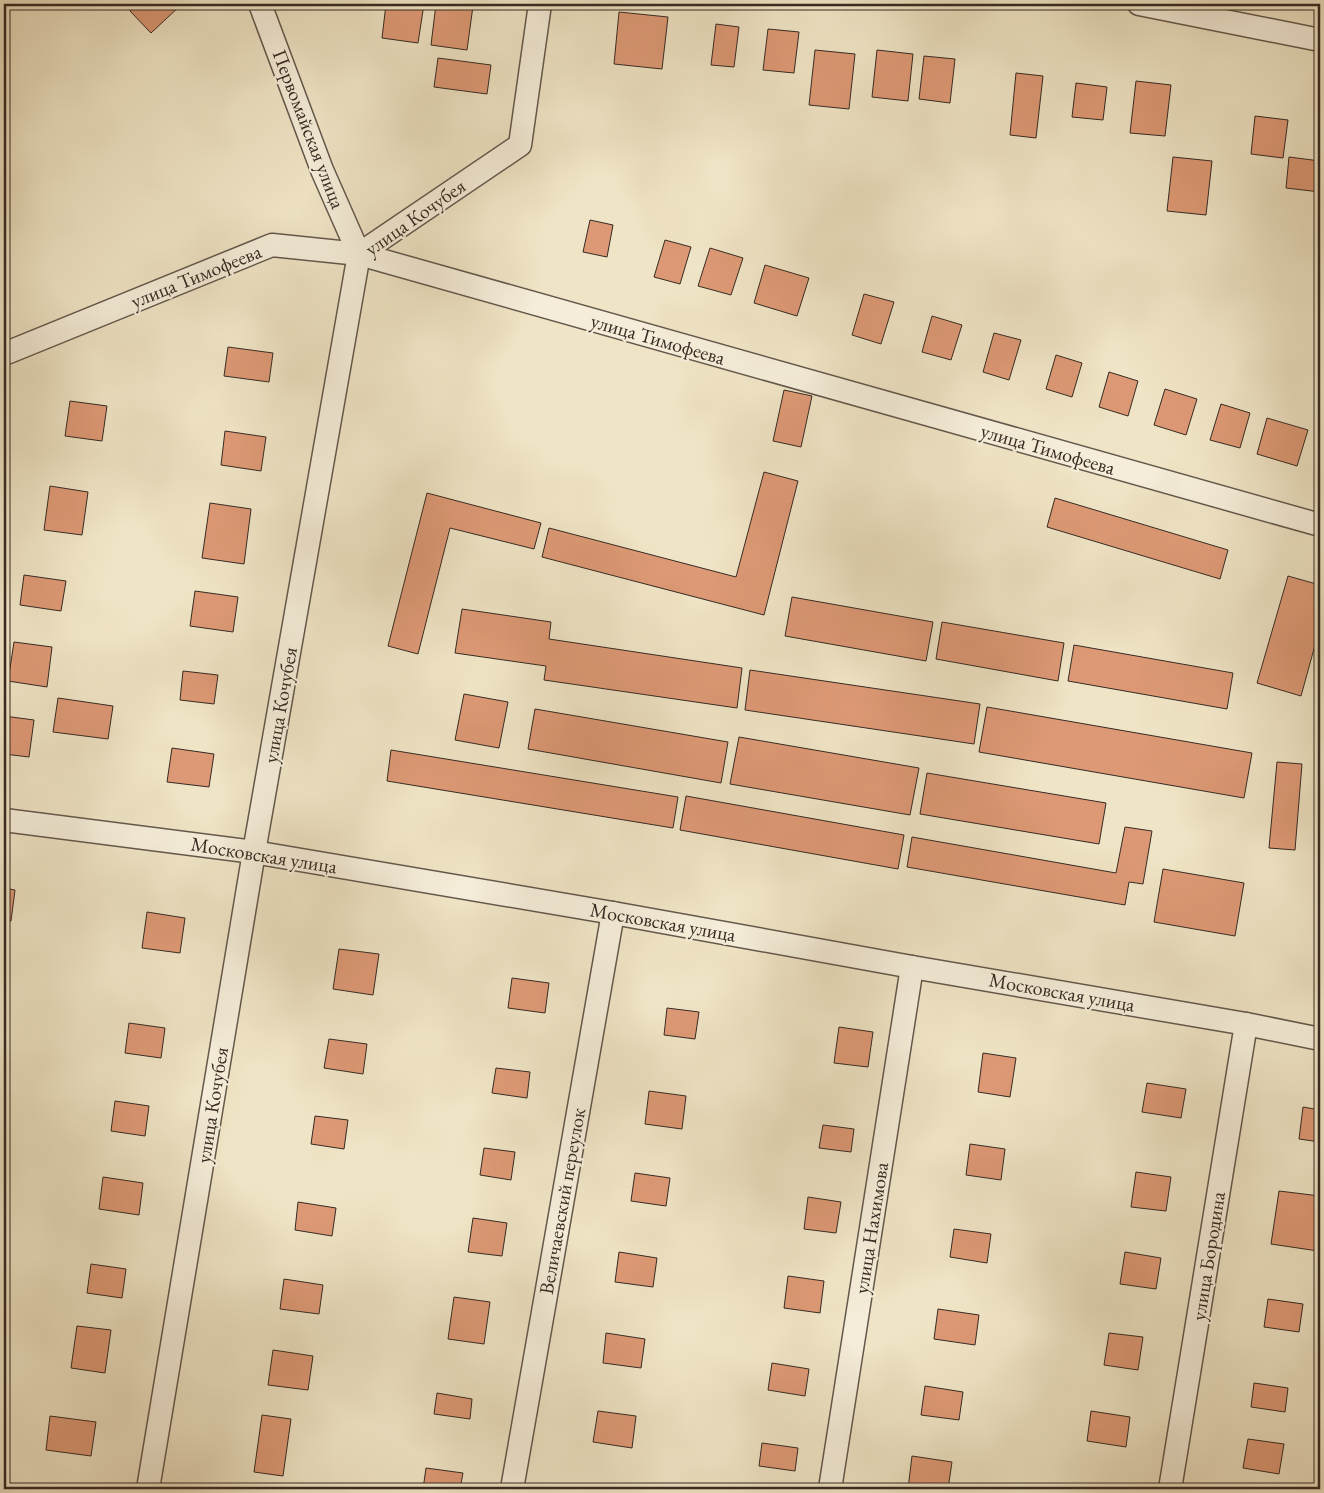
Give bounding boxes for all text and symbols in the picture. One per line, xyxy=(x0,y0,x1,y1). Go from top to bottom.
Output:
street label: Первомайская улица xyxy=(267,46,351,212)
street label: улица Кочубея xyxy=(359,173,471,261)
street label: улица Тимофеева xyxy=(127,238,265,314)
street label: улица Тимофеева xyxy=(588,307,728,371)
street label: улица Тимофеева xyxy=(978,417,1118,481)
street label: улица Кочубея xyxy=(257,645,303,765)
street label: Московская улица xyxy=(189,831,339,879)
street label: Московская улица xyxy=(588,896,738,948)
street label: Московская улица xyxy=(987,966,1137,1018)
street label: улица Кочубея xyxy=(190,1045,234,1165)
street label: Величаевский переулок xyxy=(533,1105,591,1296)
street label: улица Нахимова xyxy=(848,1160,894,1296)
street label: улица Бородина xyxy=(1185,1190,1231,1322)

